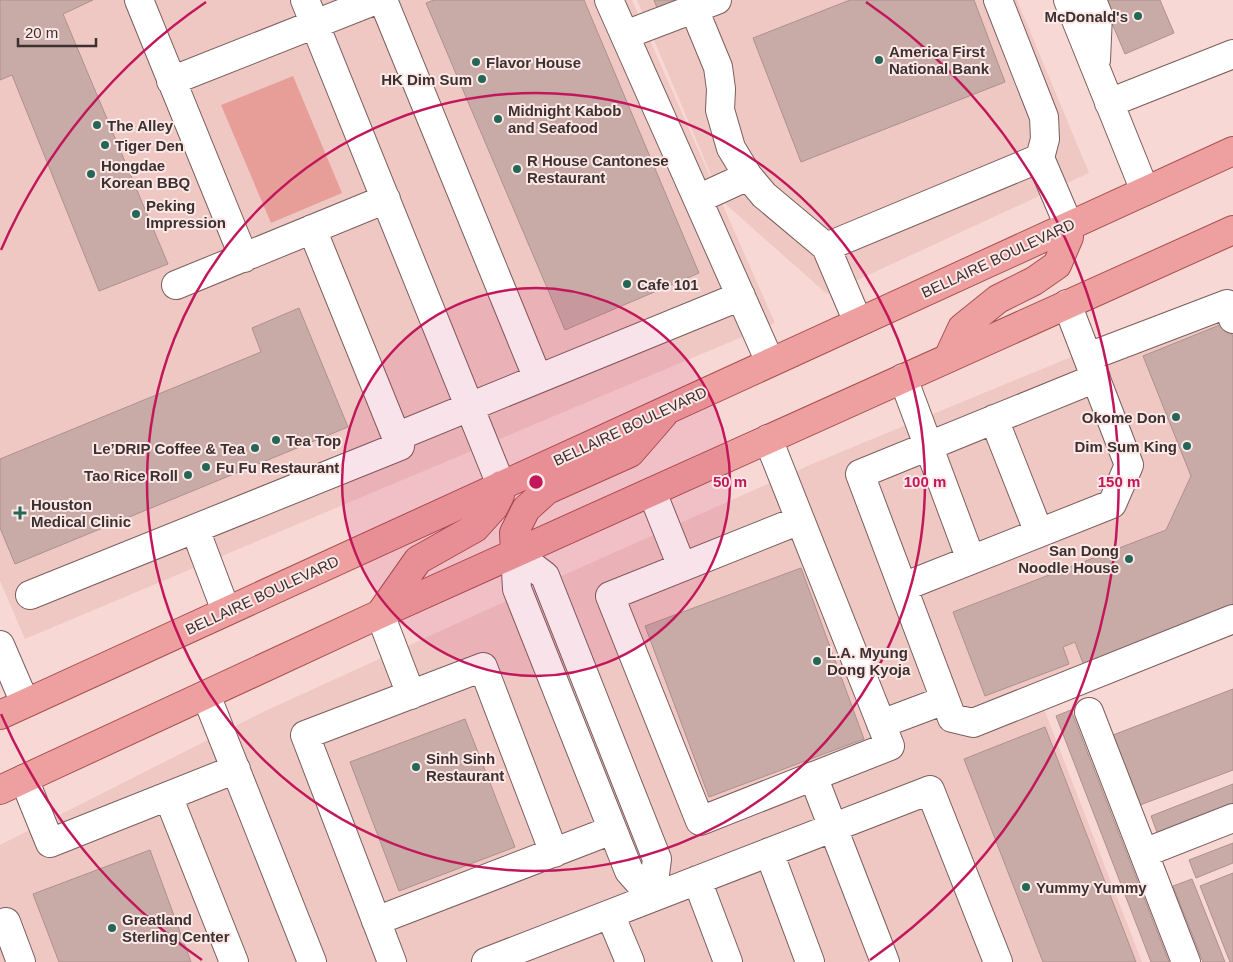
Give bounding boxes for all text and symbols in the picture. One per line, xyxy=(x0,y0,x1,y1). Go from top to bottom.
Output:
place label: McDonald's xyxy=(1044,8,1128,25)
marker: McDonald's xyxy=(1132,10,1144,22)
scale bar xyxy=(18,15,95,47)
text: 20 m xyxy=(25,24,58,41)
place label: America First National Bank xyxy=(889,43,990,77)
place label: Flavor House xyxy=(486,54,581,71)
marker: America First National Bank xyxy=(873,54,885,66)
marker: Flavor House xyxy=(470,56,482,68)
place label: HK Dim Sum xyxy=(381,71,472,88)
marker: HK Dim Sum xyxy=(476,73,488,85)
place label: Midnight Kabob and Seafood xyxy=(508,102,621,136)
marker: Midnight Kabob and Seafood xyxy=(492,113,504,125)
place label: The Alley xyxy=(107,117,174,134)
marker: The Alley xyxy=(91,119,103,131)
place label: Tiger Den xyxy=(115,137,184,154)
marker: Tiger Den xyxy=(99,139,111,151)
place label: R House Cantonese Restaurant xyxy=(527,152,669,186)
place label: Hongdae Korean BBQ xyxy=(101,157,191,191)
marker: R House Cantonese Restaurant xyxy=(511,163,523,175)
marker: Hongdae Korean BBQ xyxy=(85,168,97,180)
place label: Peking Impression xyxy=(146,197,226,231)
marker: Peking Impression xyxy=(130,208,142,220)
street label: BELLAIRE BOULEVARD xyxy=(919,215,1078,301)
place label: Cafe 101 xyxy=(637,276,699,293)
marker: Cafe 101 xyxy=(621,278,633,290)
street label: BELLAIRE BOULEVARD xyxy=(551,383,710,469)
place label: Okome Don xyxy=(1082,409,1166,426)
marker: Okome Don xyxy=(1170,411,1182,423)
place label: Tea Top xyxy=(286,432,341,449)
marker: Tea Top xyxy=(270,434,282,446)
place label: Dim Sum King xyxy=(1074,438,1177,455)
place label: Le’DRIP Coffee & Tea xyxy=(93,440,246,457)
marker: Dim Sum King xyxy=(1181,440,1193,452)
marker: Le’DRIP Coffee & Tea xyxy=(249,442,261,454)
place label: Fu Fu Restaurant xyxy=(216,459,339,476)
marker: Fu Fu Restaurant xyxy=(200,461,212,473)
place label: Tao Rice Roll xyxy=(84,467,178,484)
marker: Tao Rice Roll xyxy=(182,469,194,481)
centre of rings xyxy=(527,473,545,491)
text: 50 m xyxy=(713,473,747,490)
text: 100 m xyxy=(904,473,946,490)
text: 150 m xyxy=(1098,473,1140,490)
place label: Houston Medical Clinic xyxy=(31,496,131,530)
marker: Houston Medical Clinic xyxy=(13,506,27,520)
place label: San Dong Noodle House xyxy=(1018,542,1119,576)
street label: BELLAIRE BOULEVARD xyxy=(183,552,342,638)
marker: San Dong Noodle House xyxy=(1123,553,1135,565)
place label: L.A. Myung Dong Kyoja xyxy=(827,644,911,678)
marker: L.A. Myung Dong Kyoja xyxy=(811,655,823,667)
place label: Sinh Sinh Restaurant xyxy=(426,750,504,784)
marker: Sinh Sinh Restaurant xyxy=(410,761,422,773)
place label: Yummy Yummy xyxy=(1036,879,1147,896)
marker: Yummy Yummy xyxy=(1020,881,1032,893)
place label: Greatland Sterling Center xyxy=(122,911,230,945)
marker: Greatland Sterling Center xyxy=(106,922,118,934)

